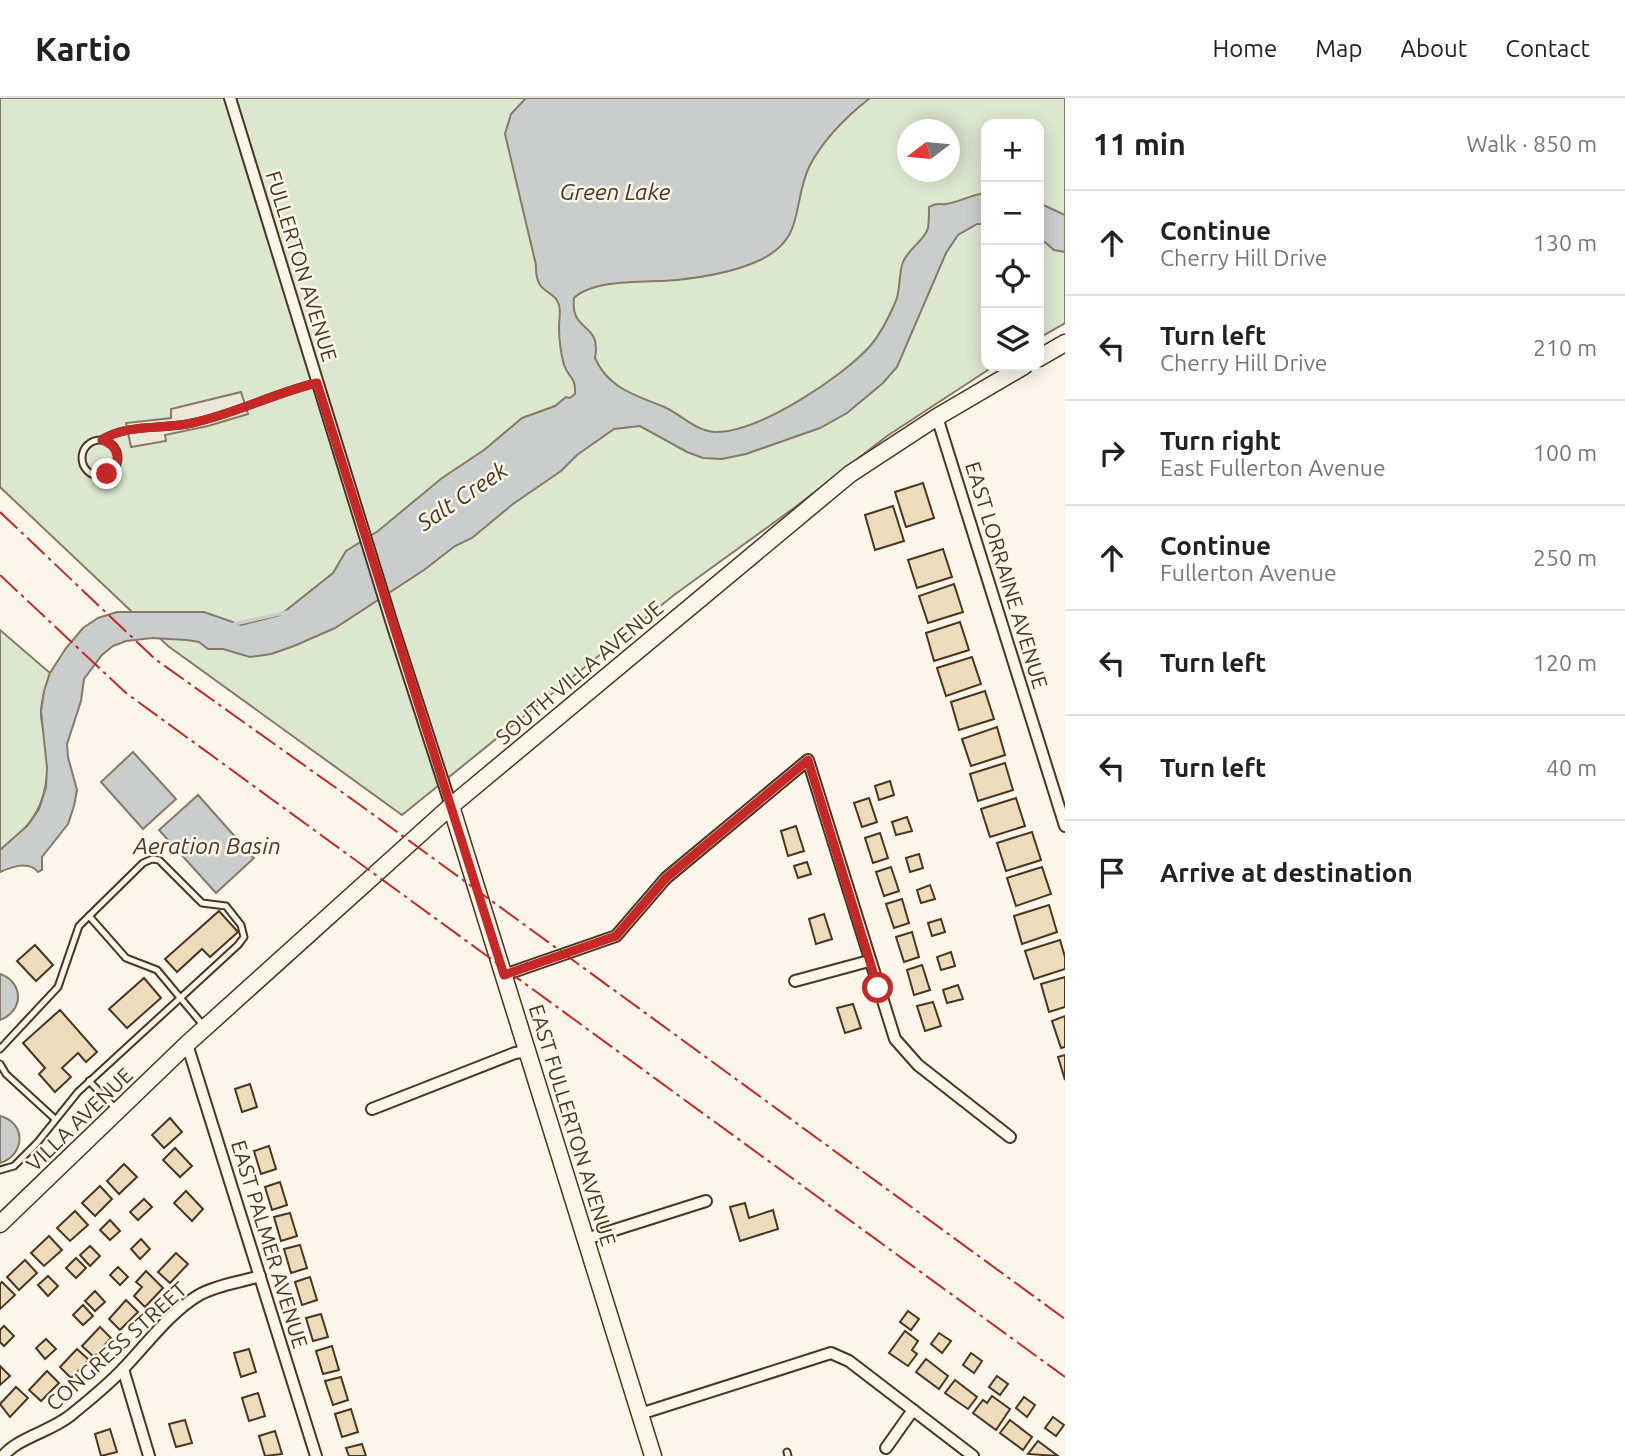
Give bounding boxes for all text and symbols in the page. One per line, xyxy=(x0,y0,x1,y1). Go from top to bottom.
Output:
text: Kartio xyxy=(35,30,131,67)
text: Home xyxy=(1212,35,1277,62)
text: Map xyxy=(1315,35,1362,62)
text: About xyxy=(1400,35,1467,62)
text: Contact xyxy=(1505,35,1590,62)
north arrow xyxy=(897,119,960,182)
map controls xyxy=(981,119,1044,371)
button: + xyxy=(981,119,1044,182)
text: 11 min xyxy=(1093,127,1186,161)
text: Walk · 850 m xyxy=(1466,131,1597,156)
street label: FULLERTON AVENUE xyxy=(262,168,342,364)
water label: Green Lake xyxy=(560,179,671,204)
button: − xyxy=(981,182,1044,245)
text: Continue xyxy=(1160,216,1271,245)
icon: ahead xyxy=(1093,224,1131,262)
text: 130 m xyxy=(1533,230,1597,255)
button: locate xyxy=(981,245,1044,308)
text: Cherry Hill Drive xyxy=(1160,245,1328,270)
button: layers xyxy=(981,308,1044,371)
text: Turn left xyxy=(1160,321,1266,350)
icon: left xyxy=(1093,329,1131,367)
text: 210 m xyxy=(1533,335,1597,360)
text: Cherry Hill Drive xyxy=(1160,350,1328,375)
text: Turn right xyxy=(1160,426,1281,455)
icon: right xyxy=(1093,434,1131,472)
text: 100 m xyxy=(1533,440,1597,465)
text: East Fullerton Avenue xyxy=(1160,455,1386,480)
water label: Salt Creek xyxy=(412,457,512,536)
route end xyxy=(91,458,122,489)
street label: EAST LORRAINE AVENUE xyxy=(961,459,1053,691)
text: Continue xyxy=(1160,531,1271,560)
icon: ahead xyxy=(1093,539,1131,577)
text: 250 m xyxy=(1533,545,1597,570)
text: Fullerton Avenue xyxy=(1160,560,1337,585)
street label: SOUTH VILLA AVENUE xyxy=(491,595,667,749)
icon: left xyxy=(1093,644,1131,682)
text: Turn left xyxy=(1160,648,1266,677)
text: 120 m xyxy=(1533,650,1597,675)
icon: left xyxy=(1093,749,1131,787)
text: Turn left xyxy=(1160,753,1266,782)
text: 40 m xyxy=(1546,755,1597,780)
water label: Aeration Basin xyxy=(132,833,281,858)
icon: arrive xyxy=(1093,854,1131,892)
text: Arrive at destination xyxy=(1160,858,1413,887)
route start xyxy=(862,972,893,1003)
street label: EAST FULLERTON AVENUE xyxy=(525,1001,621,1249)
street label: VILLA AVENUE xyxy=(21,1062,137,1176)
street label: EAST PALMER AVENUE xyxy=(227,1137,313,1351)
street label: CONGRESS STREET xyxy=(41,1276,191,1415)

